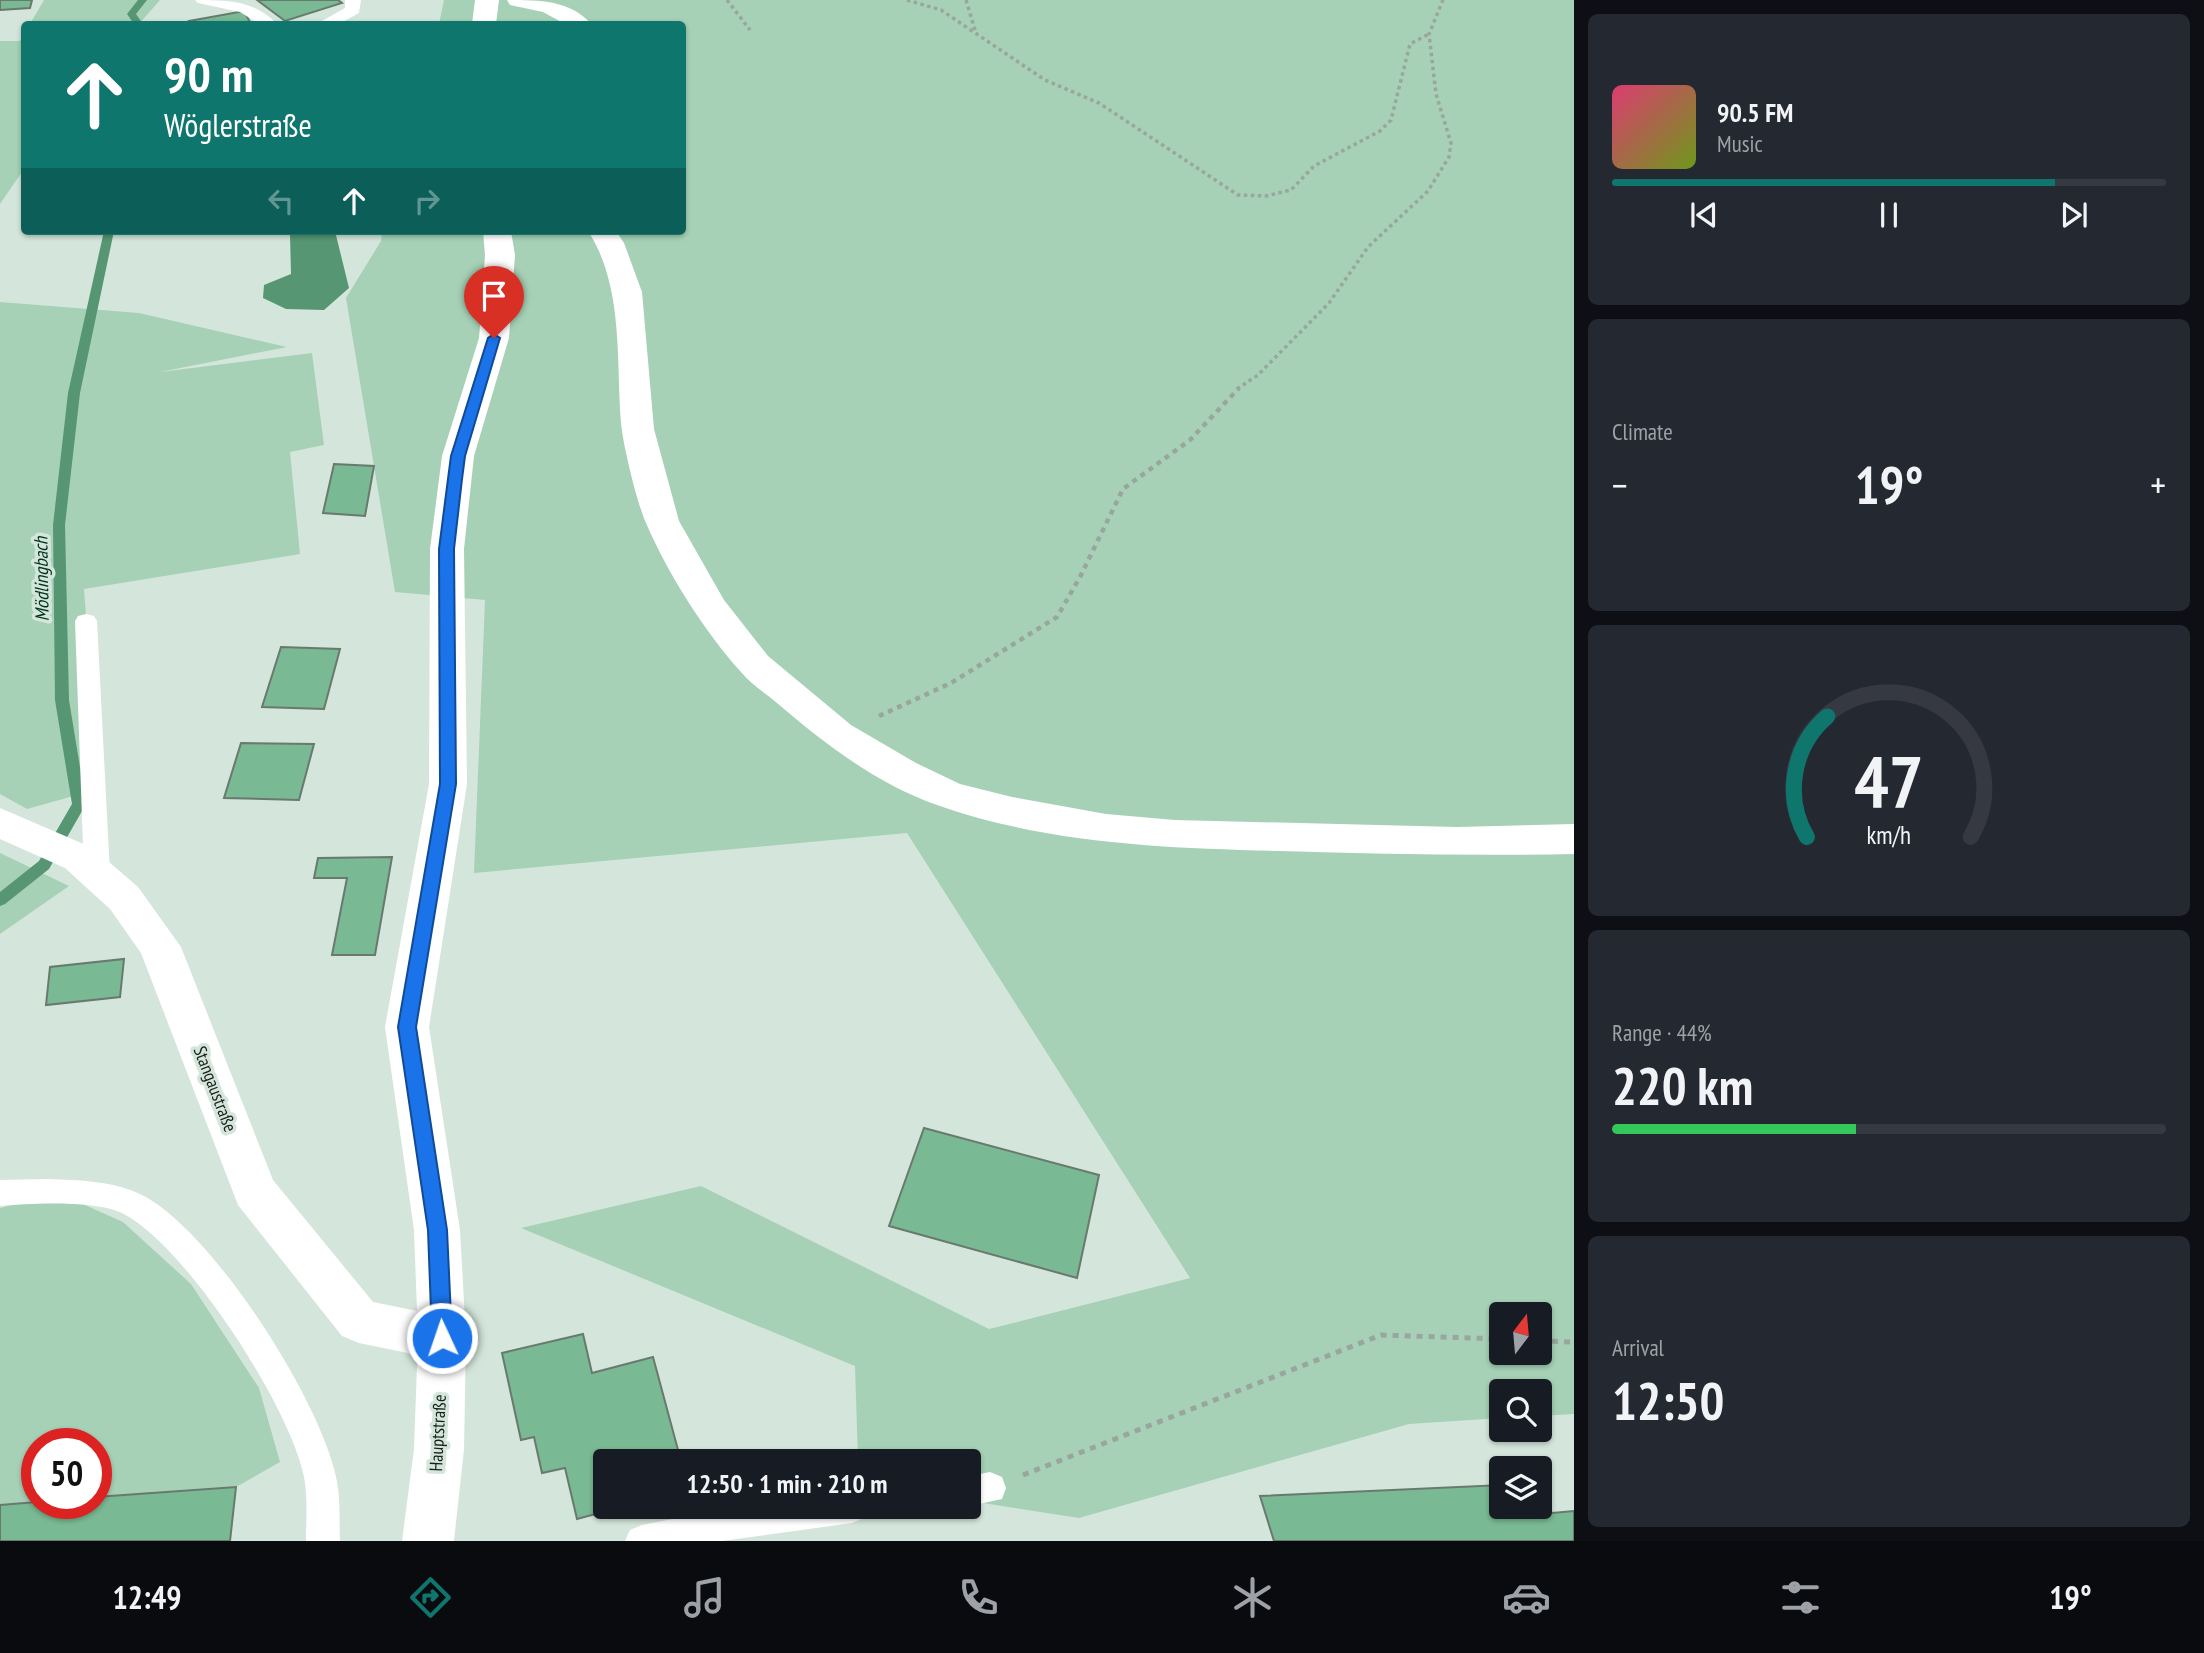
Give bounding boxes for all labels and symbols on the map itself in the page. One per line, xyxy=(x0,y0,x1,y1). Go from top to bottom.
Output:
pin xyxy=(464,266,524,338)
water label: Mödlingbach xyxy=(28,535,54,622)
street label: Stangaustraße xyxy=(189,1043,242,1135)
position arrow xyxy=(405,1301,479,1375)
north arrow xyxy=(1489,1302,1552,1365)
street label: Hauptstraße xyxy=(424,1394,451,1472)
speed limit sign: 50 xyxy=(21,1428,112,1519)

